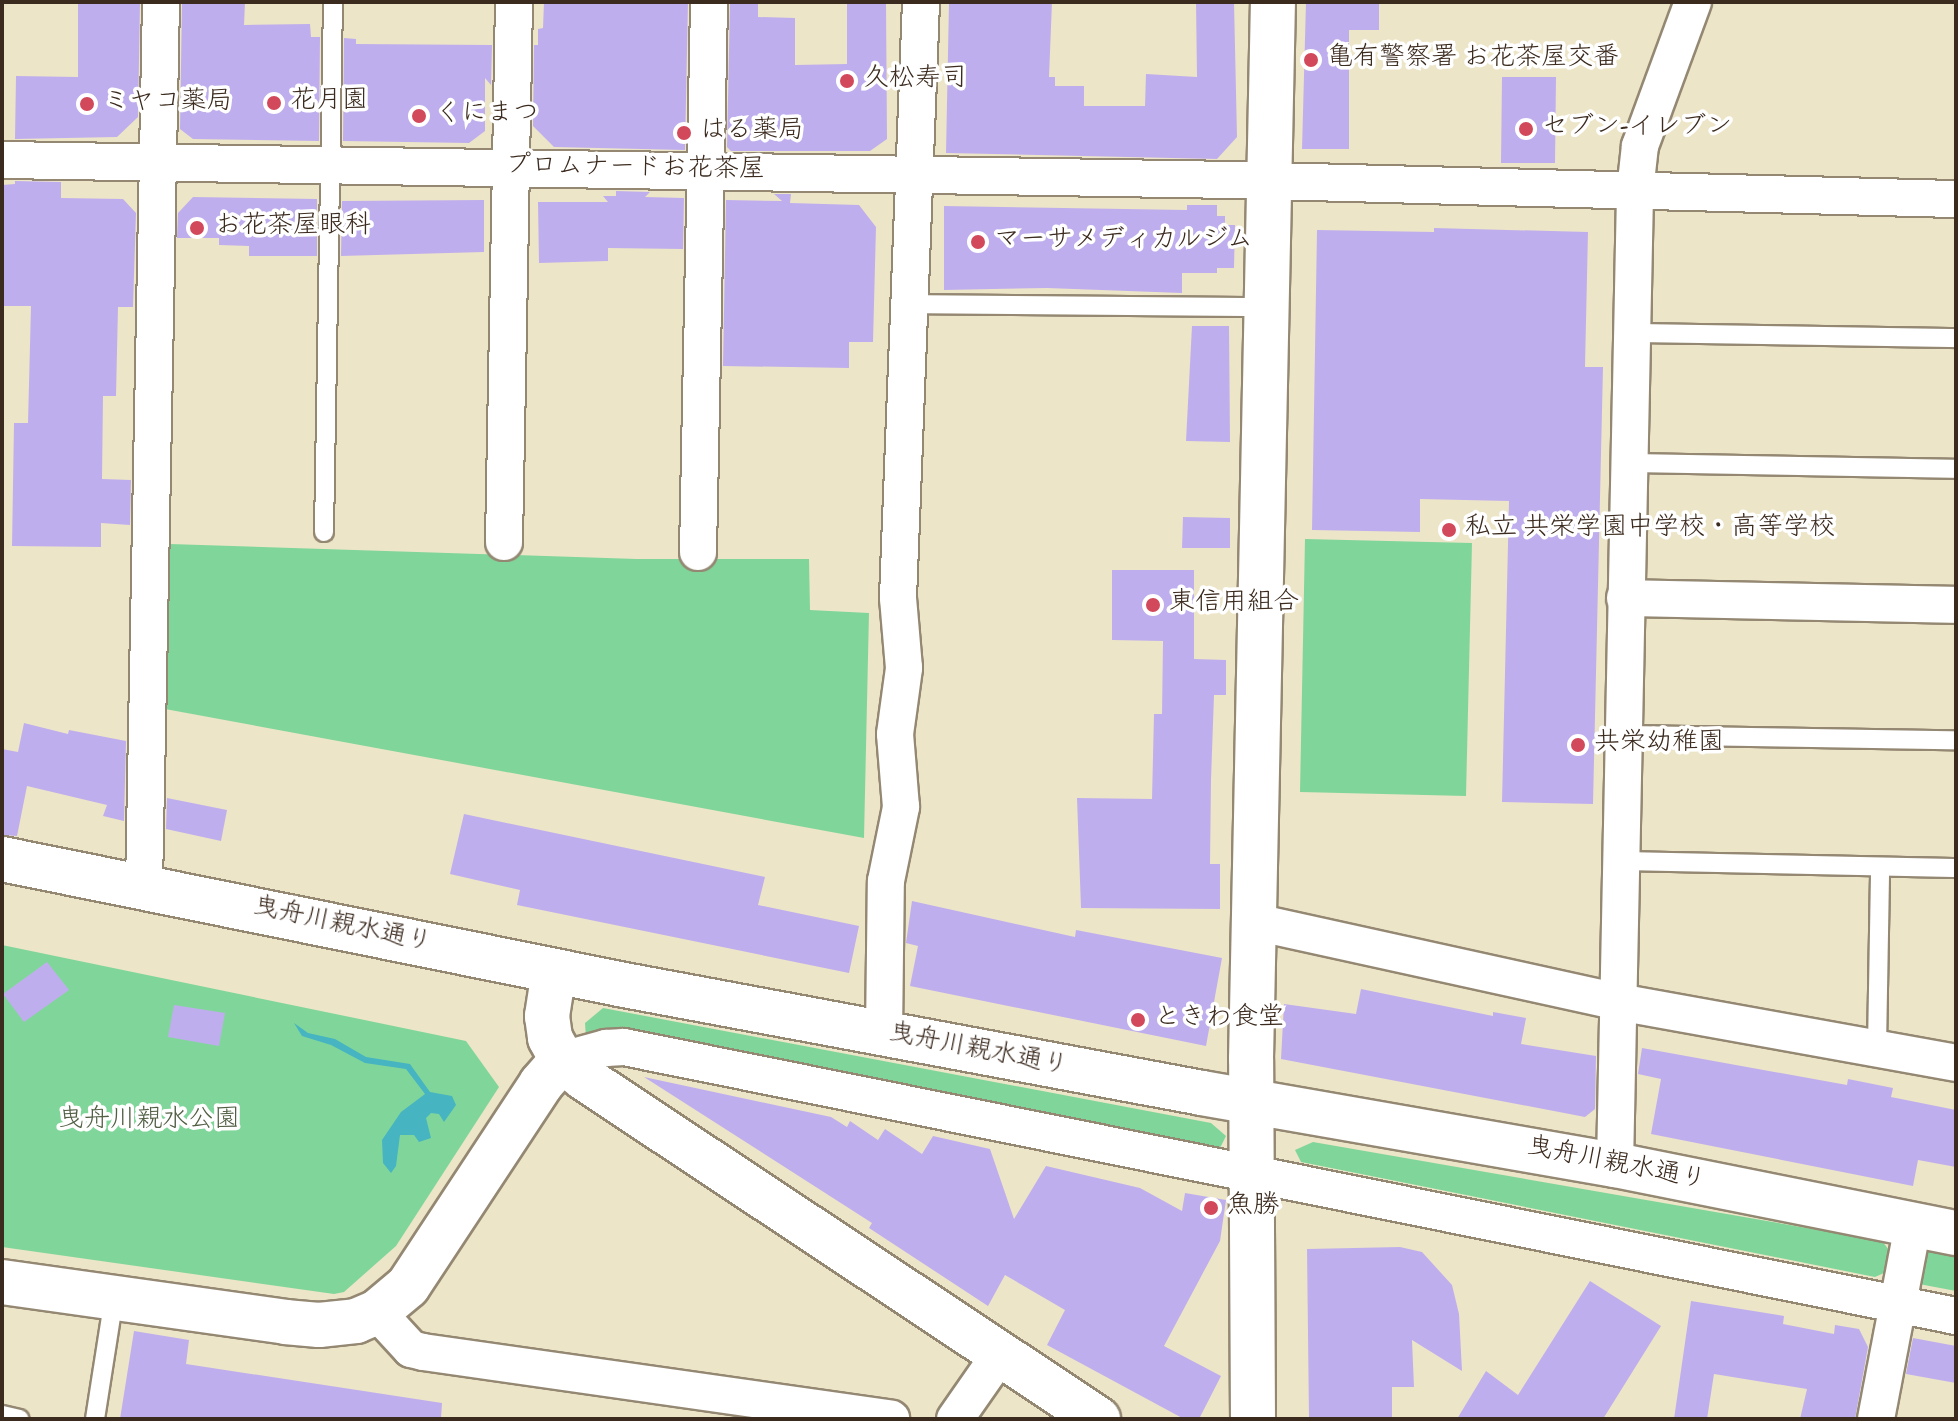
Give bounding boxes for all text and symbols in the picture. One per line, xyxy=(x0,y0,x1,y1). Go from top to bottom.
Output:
place label: 亀有警察署 お花茶屋交番 xyxy=(1327,44,1619,76)
marker: 亀有警察署 お花茶屋交番 xyxy=(1302,51,1320,69)
place label: 久松寿司 xyxy=(863,65,967,97)
marker: 久松寿司 xyxy=(838,72,856,90)
place label: 花月園 xyxy=(290,87,368,119)
place label: ミヤコ薬局 xyxy=(103,88,233,120)
marker: 花月園 xyxy=(265,94,283,112)
marker: ミヤコ薬局 xyxy=(78,95,96,113)
place label: くにまつ xyxy=(435,100,539,132)
marker: くにまつ xyxy=(410,107,428,125)
place label: セブン-イレブン xyxy=(1542,113,1732,145)
place label: はる薬局 xyxy=(700,117,804,149)
marker: セブン-イレブン xyxy=(1517,120,1535,138)
marker: はる薬局 xyxy=(675,124,693,142)
street label: プロムナードお花茶屋 xyxy=(505,152,765,188)
place label: お花茶屋眼科 xyxy=(215,212,371,244)
marker: お花茶屋眼科 xyxy=(186,217,208,239)
place label: マーサメディカルジム xyxy=(994,226,1254,258)
marker: マーサメディカルジム xyxy=(969,233,987,251)
place label: 私立 共栄学園中学校・高等学校 xyxy=(1465,514,1835,546)
marker: 私立 共栄学園中学校・高等学校 xyxy=(1440,521,1458,539)
place label: 東信用組合 xyxy=(1169,589,1299,621)
marker: 東信用組合 xyxy=(1144,596,1162,614)
place label: 共栄幼稚園 xyxy=(1594,729,1724,761)
marker: 共栄幼稚園 xyxy=(1569,736,1587,754)
street label: 曳舟川親水通り xyxy=(250,893,434,961)
place label: ときわ食堂 xyxy=(1154,1004,1284,1036)
marker: ときわ食堂 xyxy=(1129,1011,1147,1029)
street label: 曳舟川親水通り xyxy=(886,1019,1070,1085)
park label: 曳舟川親水公園 xyxy=(58,1106,240,1138)
street label: 曳舟川親水通り xyxy=(1524,1133,1708,1199)
place label: 魚勝 xyxy=(1227,1192,1279,1224)
marker: 魚勝 xyxy=(1202,1199,1220,1217)

